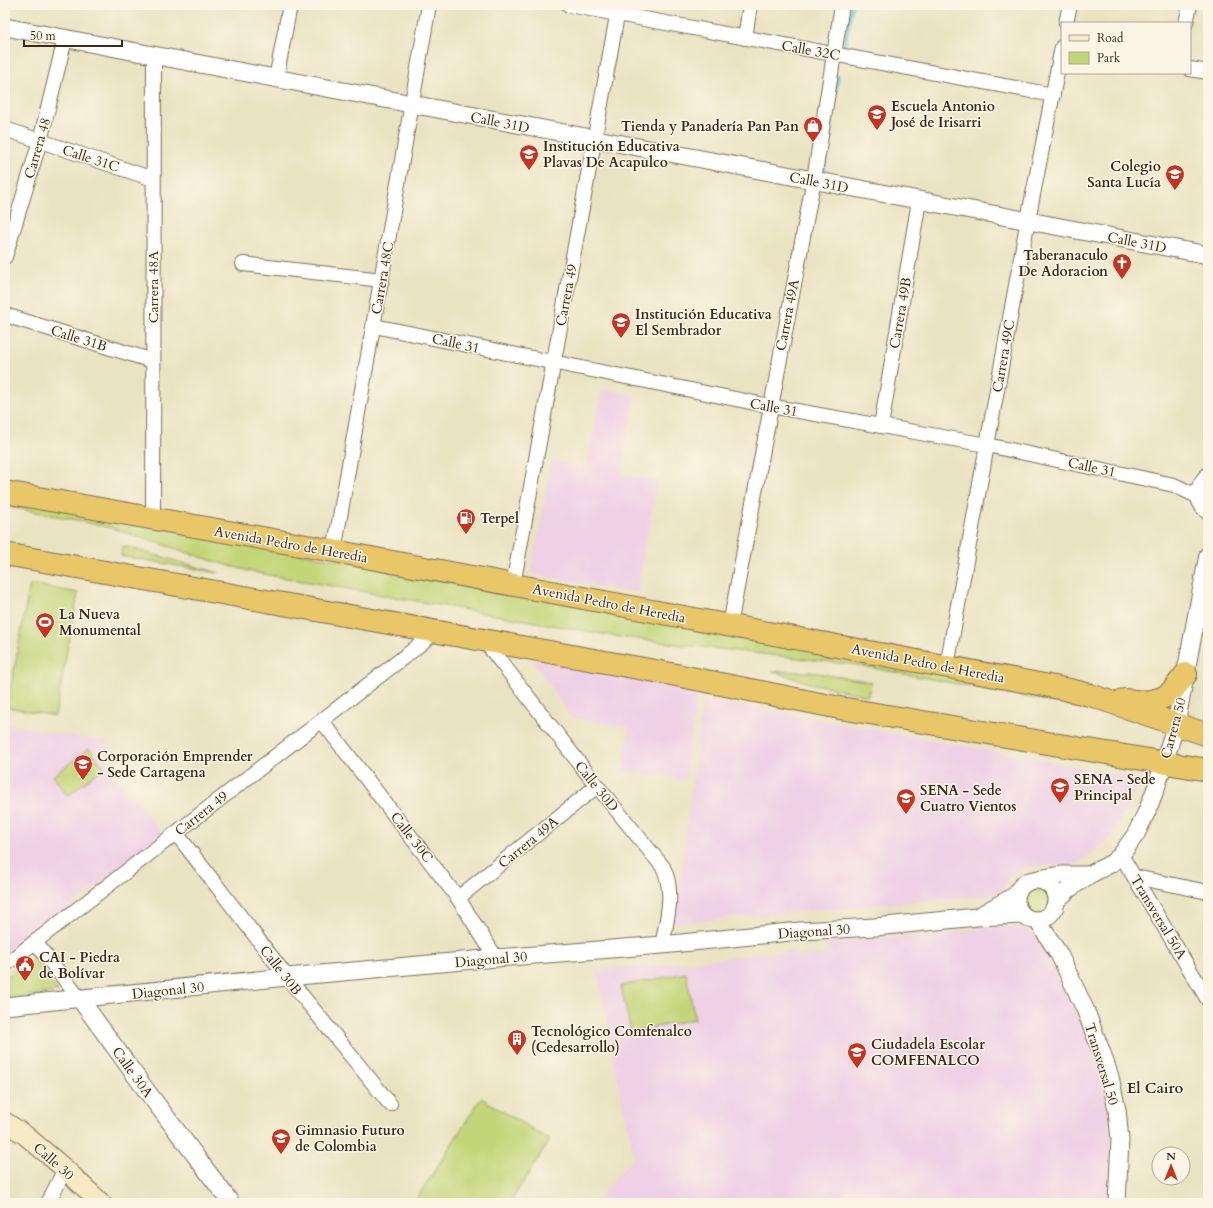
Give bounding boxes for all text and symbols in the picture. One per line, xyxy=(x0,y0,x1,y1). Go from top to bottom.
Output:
scale bar xyxy=(24,22,122,48)
legend xyxy=(1061,22,1191,74)
text: 50 m xyxy=(30,28,57,44)
text: Road xyxy=(1097,30,1124,46)
street label: Calle 32C xyxy=(780,36,842,65)
text: Park xyxy=(1097,50,1121,66)
place label: Escuela Antonio José de Irisarri xyxy=(889,97,995,132)
school or university icon: Escuela Antonio José de Irisarri xyxy=(866,103,888,131)
street label: Calle 31D xyxy=(469,107,531,138)
street label: Carrera 48 xyxy=(20,115,55,181)
shop icon: Tienda y Panadería Pan Pan xyxy=(802,115,824,143)
place label: Tienda y Panadería Pan Pan xyxy=(621,117,799,136)
place label: Institución Educativa Plavas De Acapulco xyxy=(543,137,680,172)
street label: Calle 31C xyxy=(60,140,122,177)
school or university icon: Institución Educativa Plavas De Acapulco xyxy=(518,143,540,171)
place label: Colegio Santa Lucía xyxy=(1087,157,1161,192)
school or university icon: Colegio Santa Lucía xyxy=(1164,163,1186,191)
street label: Calle 31D xyxy=(788,167,850,198)
street label: Calle 31D xyxy=(1106,227,1168,258)
street label: Carrera 48C xyxy=(367,240,398,316)
place label: Taberanaculo De Adoracion xyxy=(1018,246,1108,281)
street label: Carrera 48A xyxy=(144,251,163,323)
church icon: Taberanaculo De Adoracion xyxy=(1111,252,1133,280)
street label: Carrera 49 xyxy=(551,263,582,328)
street label: Carrera 49B xyxy=(885,276,916,350)
street label: Carrera 49A xyxy=(771,278,804,353)
place label: Institución Educativa El Sembrador xyxy=(635,305,772,340)
school or university icon: Institución Educativa El Sembrador xyxy=(610,311,632,339)
street label: Carrera 49C xyxy=(988,318,1019,394)
street label: Calle 31B xyxy=(48,321,109,356)
street label: Calle 31 xyxy=(430,329,482,358)
street label: Calle 31 xyxy=(748,394,799,421)
street label: Calle 31 xyxy=(1066,453,1118,482)
fuel station icon: Terpel xyxy=(455,507,477,535)
place label: Terpel xyxy=(480,509,519,528)
street label: Avenida Pedro de Heredia xyxy=(213,522,369,567)
street label: Avenida Pedro de Heredia xyxy=(531,579,687,628)
place label: La Nueva Monumental xyxy=(59,605,141,640)
sports icon: La Nueva Monumental xyxy=(34,611,56,639)
street label: Avenida Pedro de Heredia xyxy=(850,639,1006,688)
street label: Carrera 50 xyxy=(1156,695,1191,761)
place label: Corporación Emprender - Sede Cartagena xyxy=(97,747,253,782)
school or university icon: Corporación Emprender - Sede Cartagena xyxy=(72,753,94,781)
street label: Calle 30D xyxy=(570,757,623,815)
place label: SENA - Sede Principal xyxy=(1074,770,1156,805)
school or university icon: SENA - Sede Principal xyxy=(1049,776,1071,804)
place label: SENA - Sede Cuatro Vientos xyxy=(920,781,1016,816)
street label: Carrera 49 xyxy=(171,787,232,840)
school or university icon: SENA - Sede Cuatro Vientos xyxy=(895,787,917,815)
street label: Calle 30C xyxy=(386,808,437,867)
street label: Carrera 49A xyxy=(494,812,563,873)
street label: Transversal 50A xyxy=(1126,872,1191,963)
street label: Diagonal 30 xyxy=(777,919,851,944)
street label: Calle 30B xyxy=(255,942,306,999)
street label: Diagonal 30 xyxy=(454,947,528,972)
place label: CAI - Piedra de Bolívar xyxy=(39,948,120,983)
public building icon: CAI - Piedra de Bolívar xyxy=(14,954,36,982)
street label: Diagonal 30 xyxy=(131,977,205,1004)
street label: Transversal 50 xyxy=(1080,1021,1123,1108)
place label: Tecnológico Comfenalco (Cedesarrollo) xyxy=(531,1022,692,1057)
building icon: Tecnológico Comfenalco (Cedesarrollo) xyxy=(506,1028,528,1056)
place label: Ciudadela Escolar COMFENALCO xyxy=(871,1035,985,1070)
school or university icon: Ciudadela Escolar COMFENALCO xyxy=(846,1041,868,1069)
street label: Calle 30A xyxy=(108,1043,157,1101)
district label: El Cairo xyxy=(1127,1078,1183,1098)
place label: Gimnasio Futuro de Colombia xyxy=(295,1121,405,1156)
school or university icon: Gimnasio Futuro de Colombia xyxy=(270,1127,292,1155)
street label: Calle 30 xyxy=(29,1138,78,1184)
north arrow xyxy=(1151,1146,1191,1186)
text: N xyxy=(1166,1149,1176,1164)

